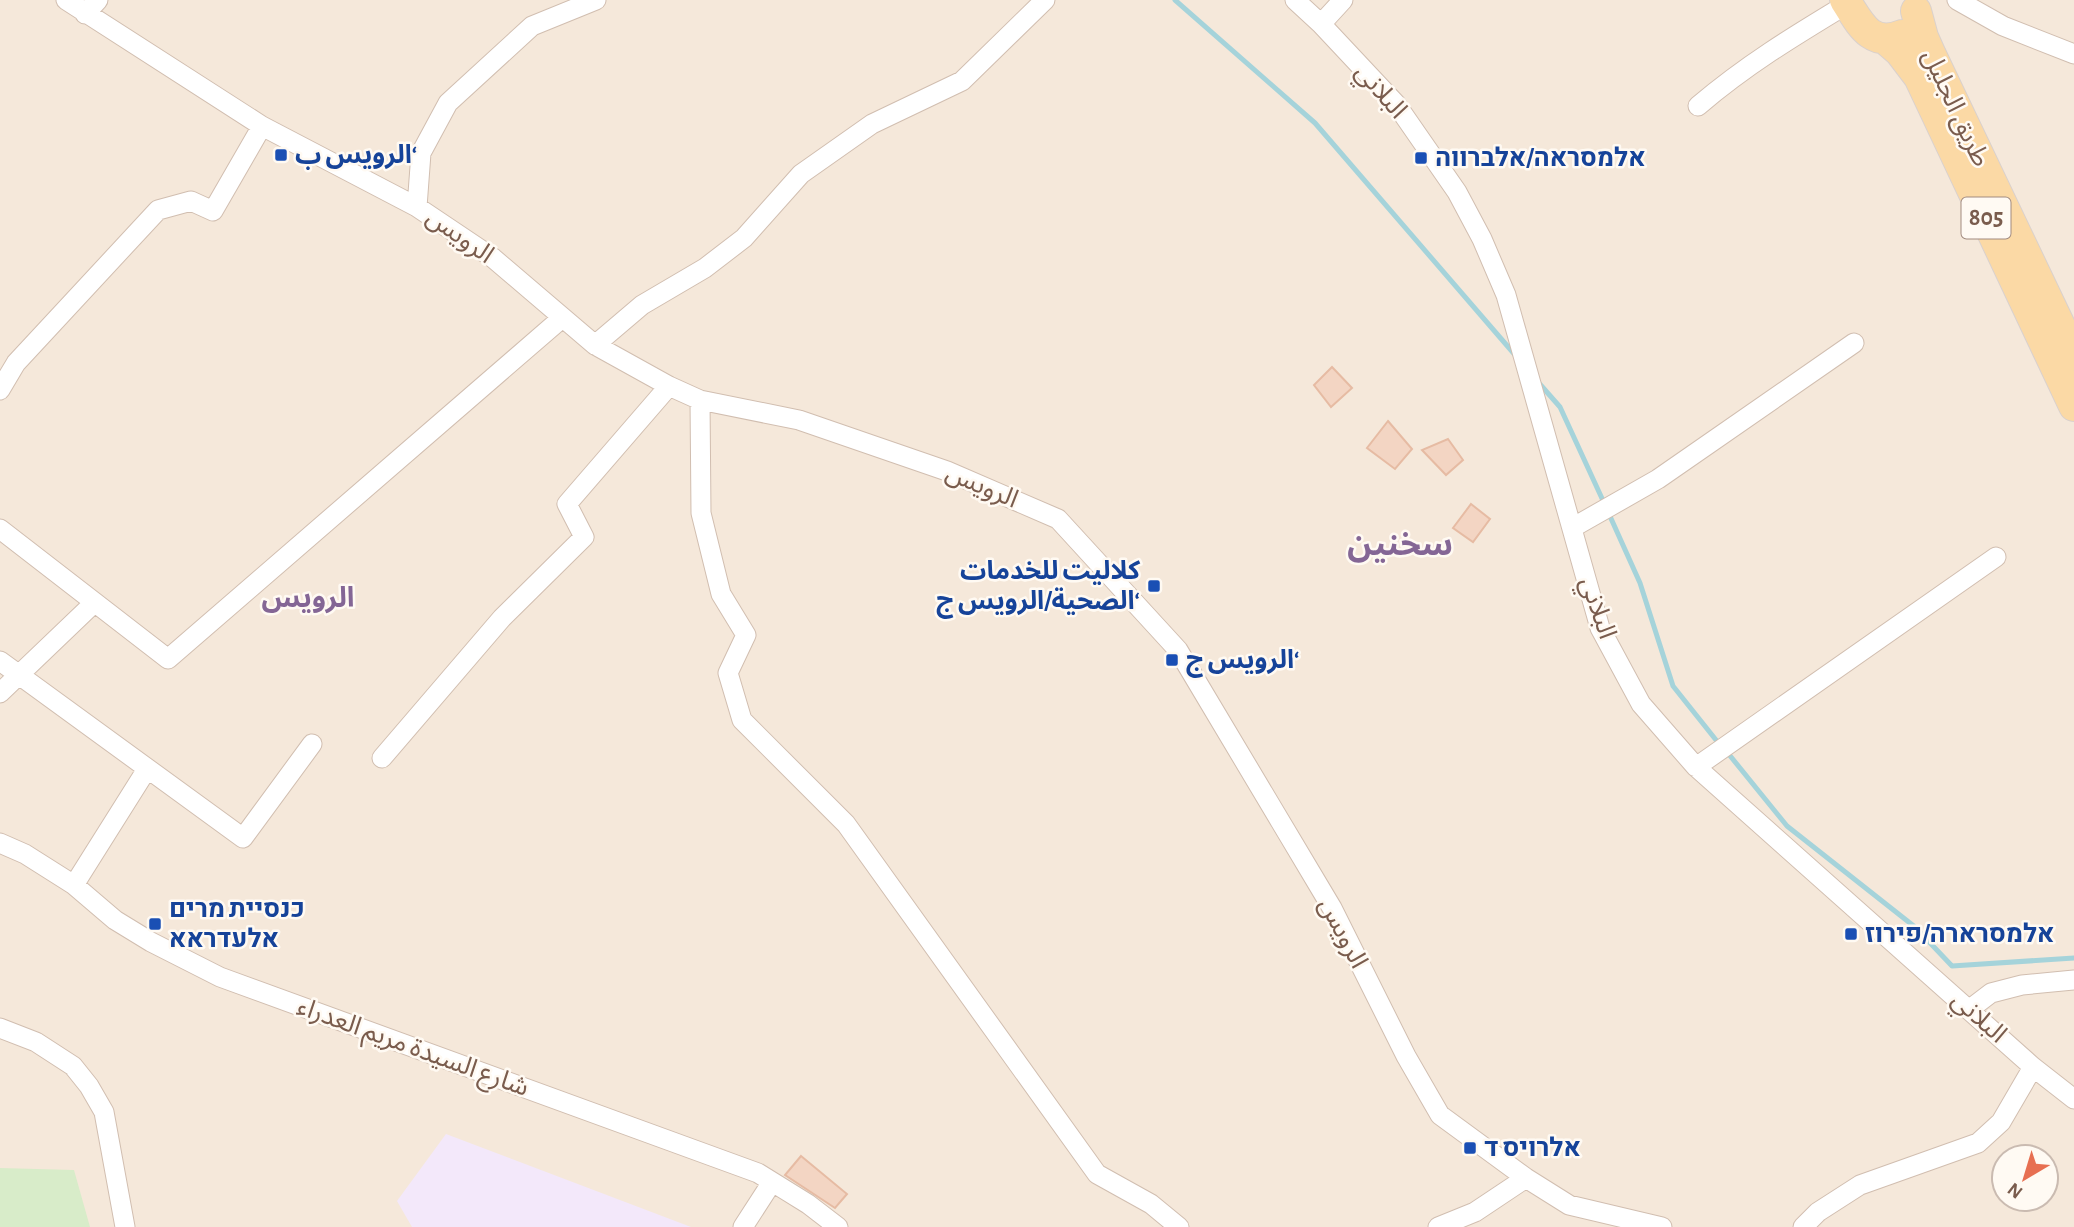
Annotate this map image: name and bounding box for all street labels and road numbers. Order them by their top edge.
street label: طريق الجليل [1916,45,1994,172]
street label: البلاني [1346,58,1412,127]
road number: 805 [1962,198,2010,238]
street label: الرويس [421,204,498,269]
street label: الرويس [942,459,1022,514]
street label: البلاني [1570,574,1621,644]
street label: الرويس [1313,894,1372,973]
street label: البلاني [1943,986,2011,1052]
street label: شارع السيدة مريم العدراء [292,993,532,1107]

